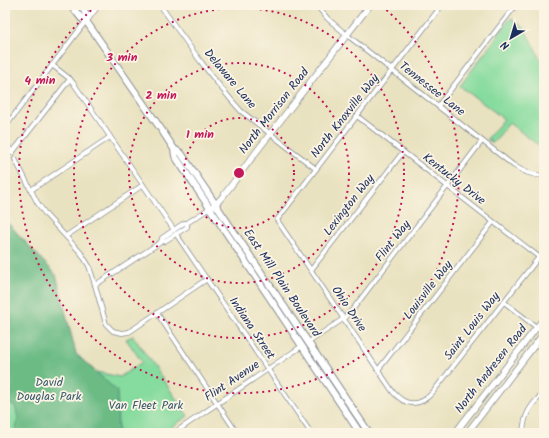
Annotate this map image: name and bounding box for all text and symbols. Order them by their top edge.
north arrow [491,18,531,58]
text: N [497,36,514,54]
street label: Delaware Lane [199,45,261,114]
text: 3 min [106,48,138,67]
street label: Tennessee Lane [395,57,470,121]
street label: North Morrison Road [234,63,314,158]
street label: North Knoxville Way [306,70,384,162]
text: 4 min [25,71,56,90]
text: 2 min [145,86,177,105]
text: 1 min [186,125,214,144]
street label: Kentucky Drive [418,148,490,210]
centre of rings [232,166,246,180]
street label: Lexington Way [319,170,379,240]
street label: Flint Way [371,216,416,266]
street label: East Mill Plain Boulevard [239,225,326,342]
street label: Louisville Way [399,256,457,324]
street label: Ohio Drive [327,282,372,336]
street label: Saint Louis Way [439,288,505,364]
street label: Indiana Street [224,293,280,363]
street label: North Andresen Road [450,320,532,418]
street label: Flint Avenue [200,355,264,407]
park label: David Douglas Park [17,373,82,406]
park label: Van Fleet Park [109,396,184,415]

